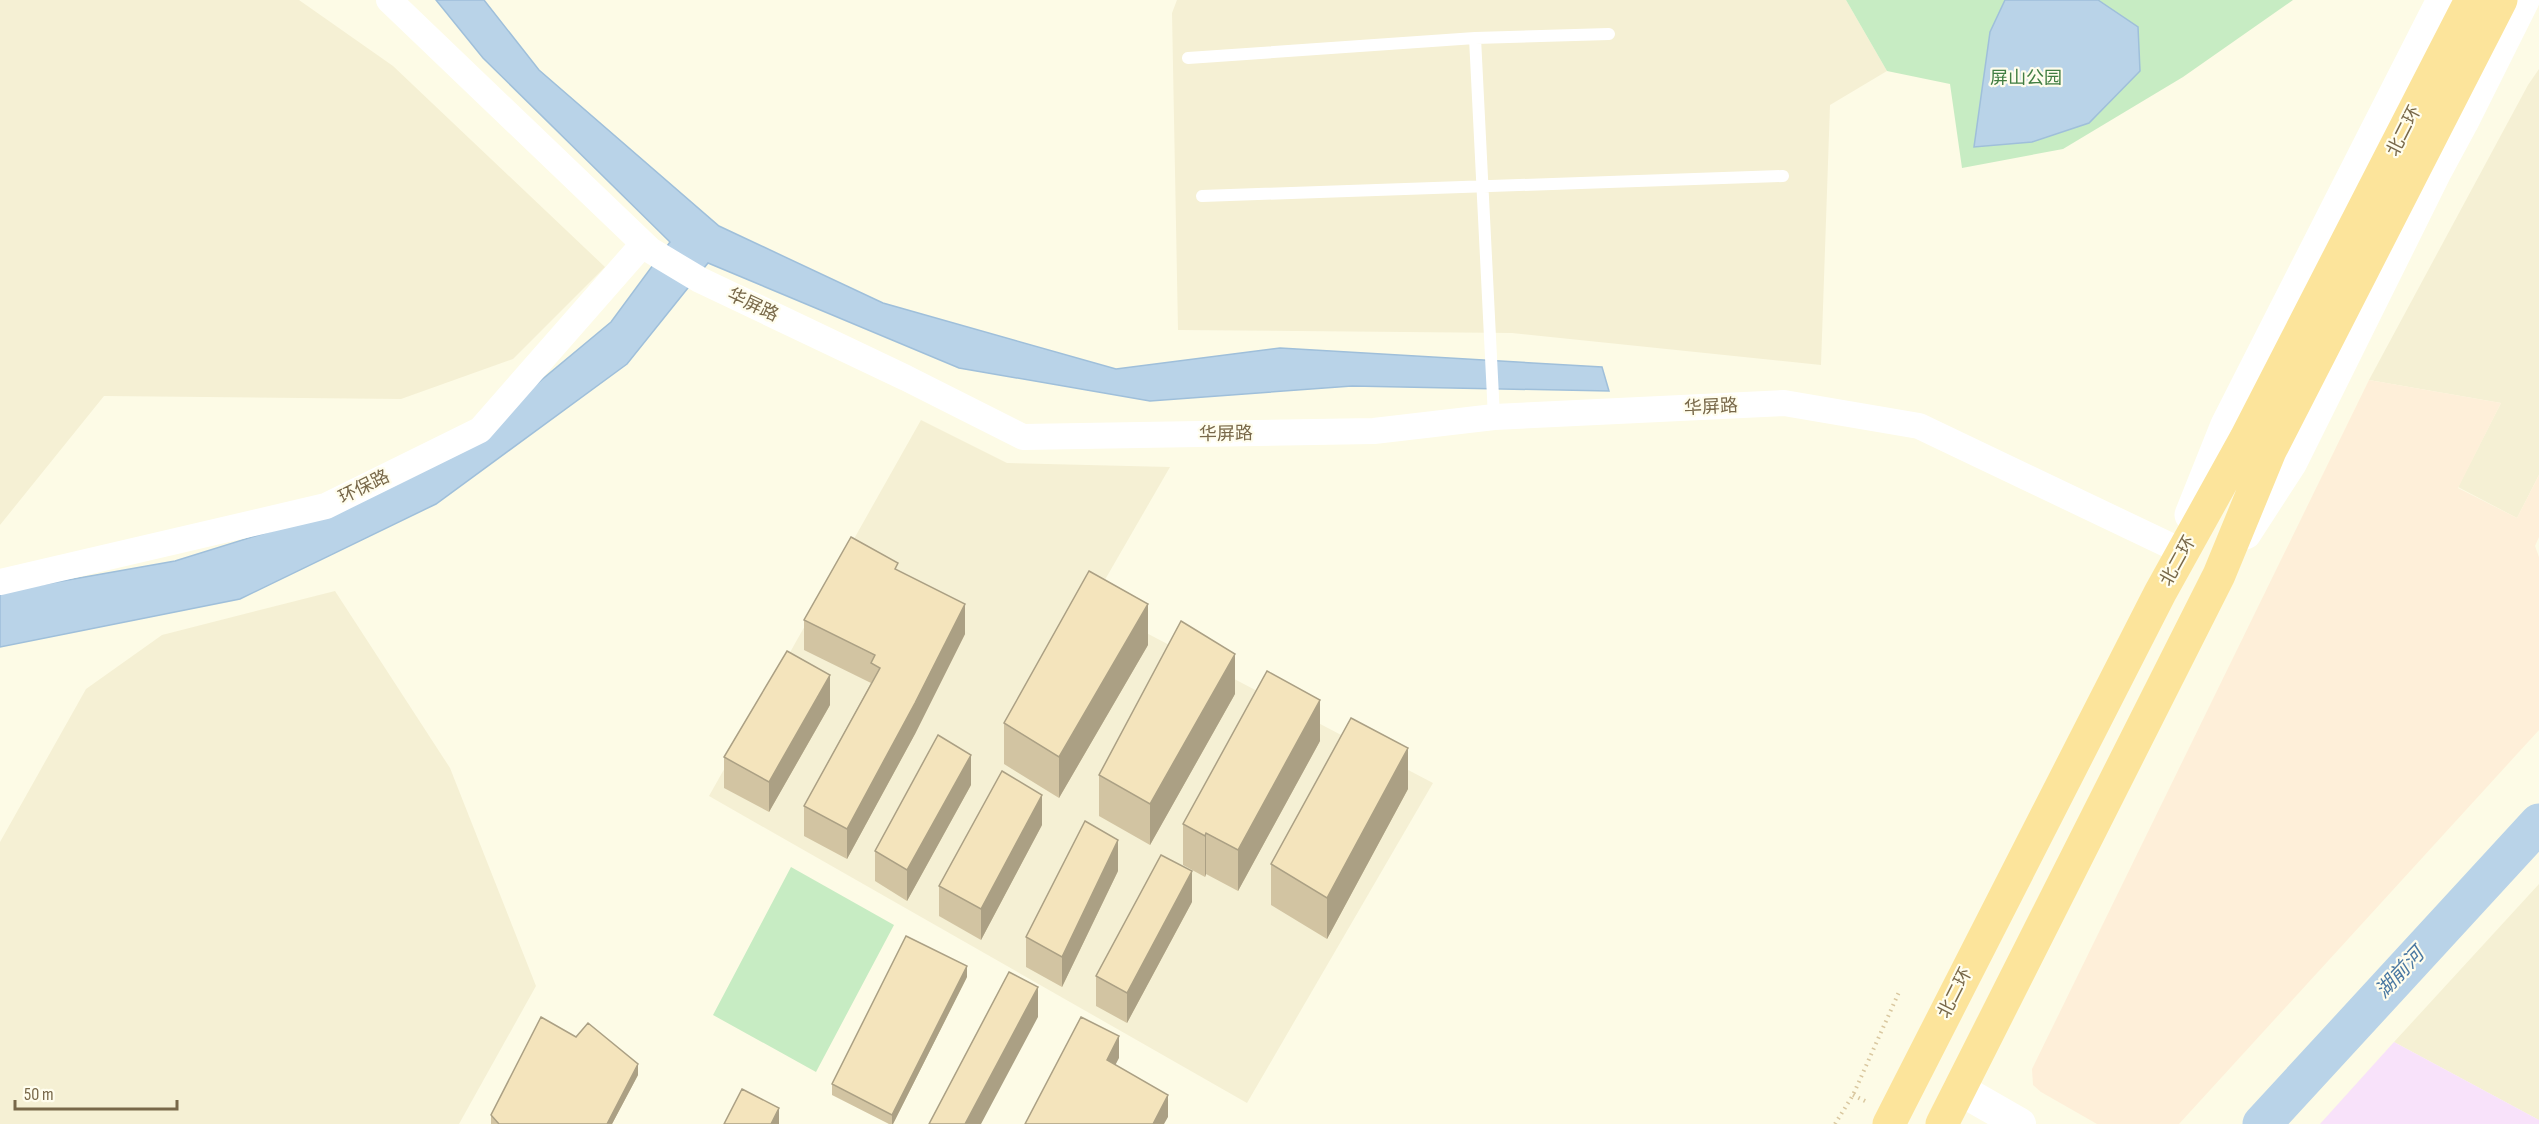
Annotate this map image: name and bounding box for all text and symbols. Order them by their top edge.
park label: 屏山公园 [1990,68,2062,89]
street label: 北二环 [2382,102,2426,160]
street label: 华屏路 [724,284,782,326]
street label: 华屏路 [1683,395,1739,419]
street label: 华屏路 [1199,423,1253,445]
street label: 环保路 [335,466,393,508]
street label: 北二环 [2156,532,2200,590]
water label: 湖前河 [2371,940,2432,1003]
street label: 北二环 [1933,964,1977,1022]
scale bar [15,1073,177,1111]
text: 50 m [24,1084,54,1105]

